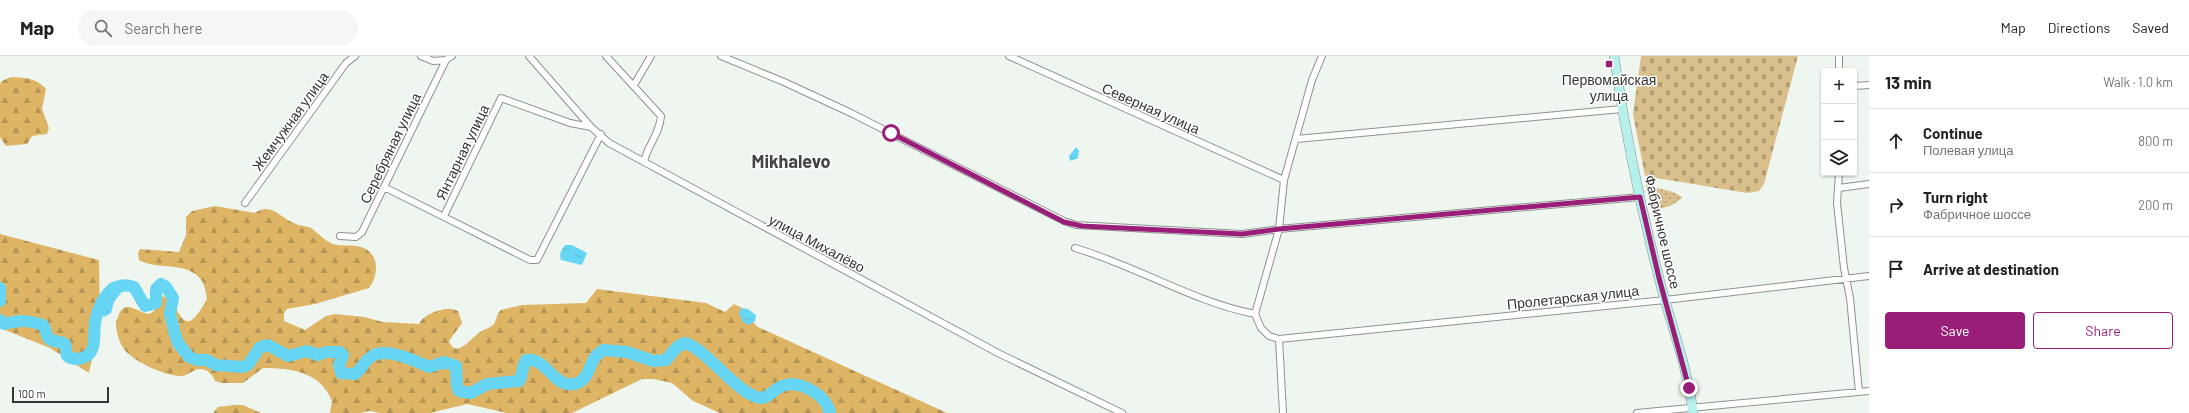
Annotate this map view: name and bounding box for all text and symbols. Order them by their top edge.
search box [78,10,358,46]
text: Map [20,16,54,39]
icon: search [92,17,114,39]
text: Search here [124,19,202,37]
text: Map [2001,19,2026,36]
text: Directions [2048,19,2110,36]
text: Saved [2132,19,2169,36]
marker: Первомайская улица [1604,59,1614,69]
street label: Жемчужная улица [248,68,332,174]
map controls [1821,68,1857,176]
button: + [1821,68,1857,104]
place label: Первомайская улица [1562,71,1656,104]
text: 13 min [1885,72,1931,92]
text: Walk · 1.0 km [2103,74,2173,90]
street label: Северная улица [1100,79,1203,137]
street label: Серебряная улица [356,90,424,206]
street label: Янтарная улица [432,101,493,202]
button: − [1821,104,1857,140]
route start [882,124,900,142]
text: Continue [1923,124,1983,142]
icon: ahead [1885,130,1907,152]
text: 800 m [2138,133,2173,149]
button: layers [1821,140,1857,176]
text: Полевая улица [1923,142,2013,158]
district label: Mikhalevo [752,150,830,172]
street label: Фабричное шоссе [1642,173,1684,291]
text: Turn right [1923,188,1988,206]
icon: right [1885,194,1907,216]
text: 200 m [2138,197,2173,213]
text: Фабричное шоссе [1923,206,2031,222]
street label: улица Михалёво [766,211,868,276]
icon: arrive [1885,258,1907,280]
text: Arrive at destination [1923,260,2059,278]
street label: Пролетарская улица [1506,282,1640,312]
button: Save [1885,312,2025,349]
button: Share [2033,312,2173,349]
route end [1680,379,1698,397]
scale bar [12,385,109,404]
text: 100 m [18,387,46,400]

